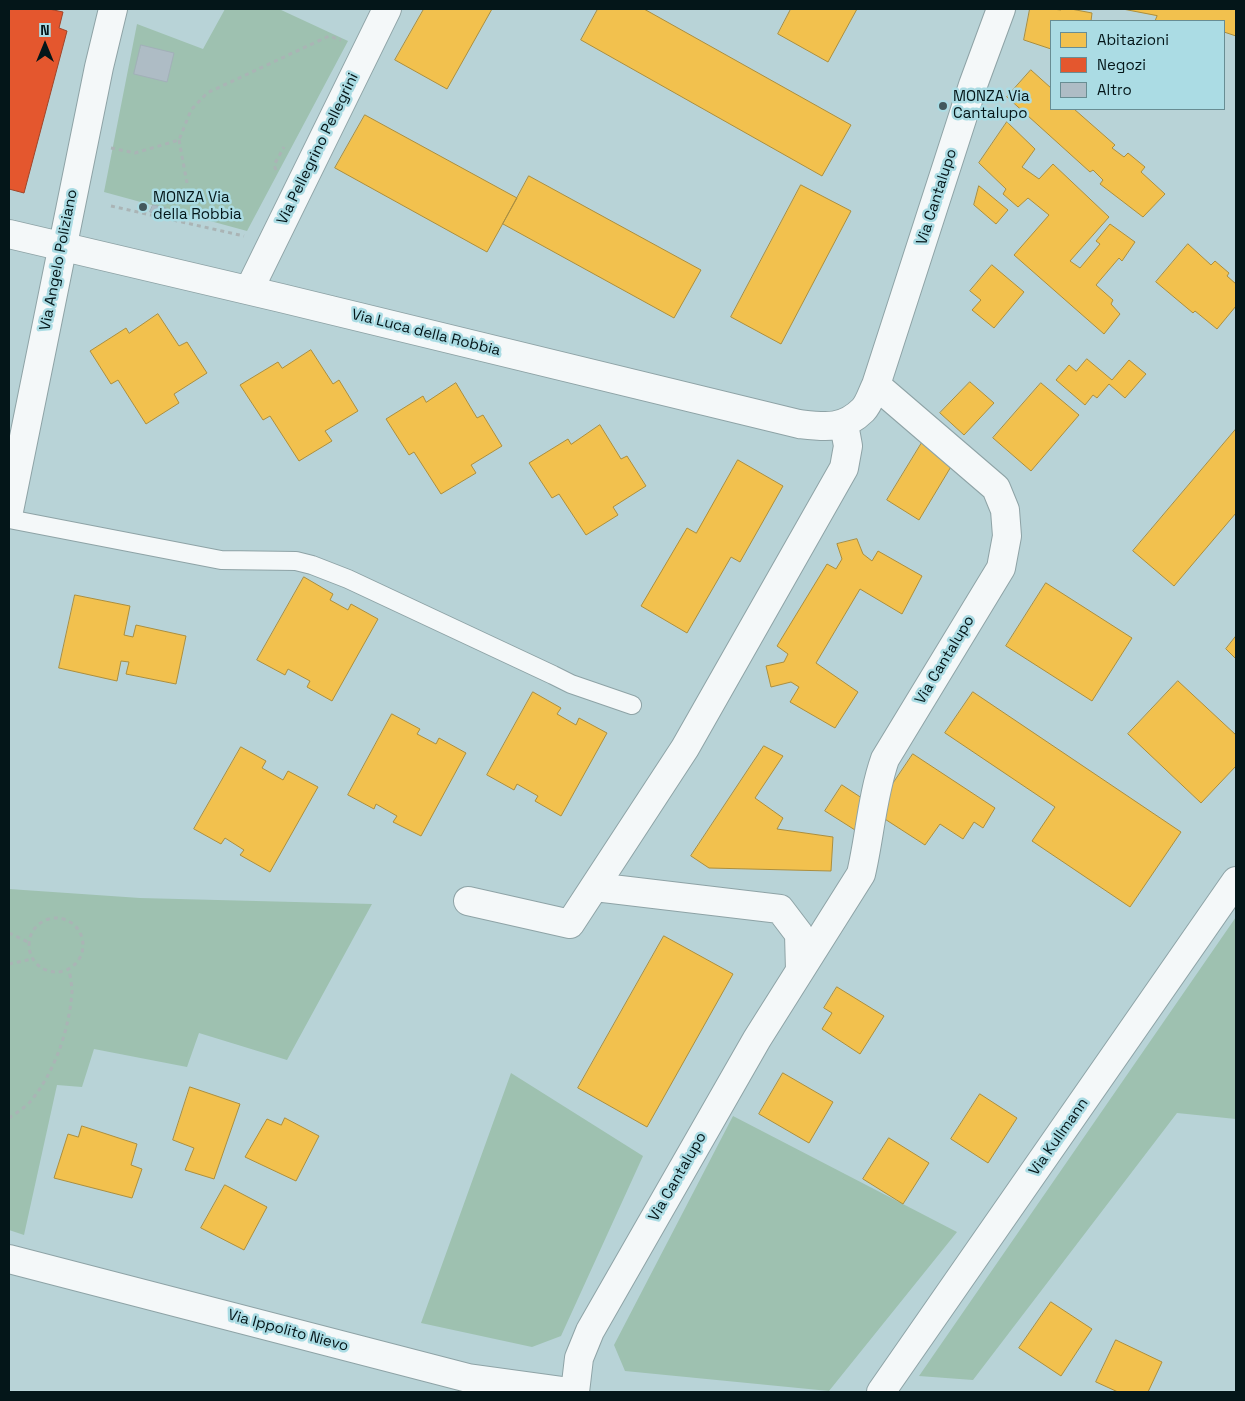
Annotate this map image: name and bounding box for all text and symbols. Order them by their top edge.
north arrow [20,20,70,70]
legend [1050,20,1225,110]
text: N [40,21,50,39]
text: Abitazioni [1097,30,1169,49]
text: Negozi [1097,55,1146,74]
street label: Via Pellegrino Pellegrini [273,70,363,228]
text: Altro [1097,80,1132,99]
place label: MONZA Via Cantalupo [953,88,1030,123]
marker: MONZA Via Cantalupo [937,100,949,112]
street label: Via Cantalupo [913,147,961,247]
street label: Via Angelo Poliziano [36,188,82,332]
place label: MONZA Via della Robbia [153,189,242,224]
marker: MONZA Via della Robbia [137,201,149,213]
street label: Via Luca della Robbia [350,306,502,360]
street label: Via Cantalupo [912,613,978,707]
street label: Via Kullmann [1026,1095,1092,1179]
street label: Via Cantalupo [645,1129,711,1225]
street label: Via Ippolito Nievo [226,1306,350,1356]

